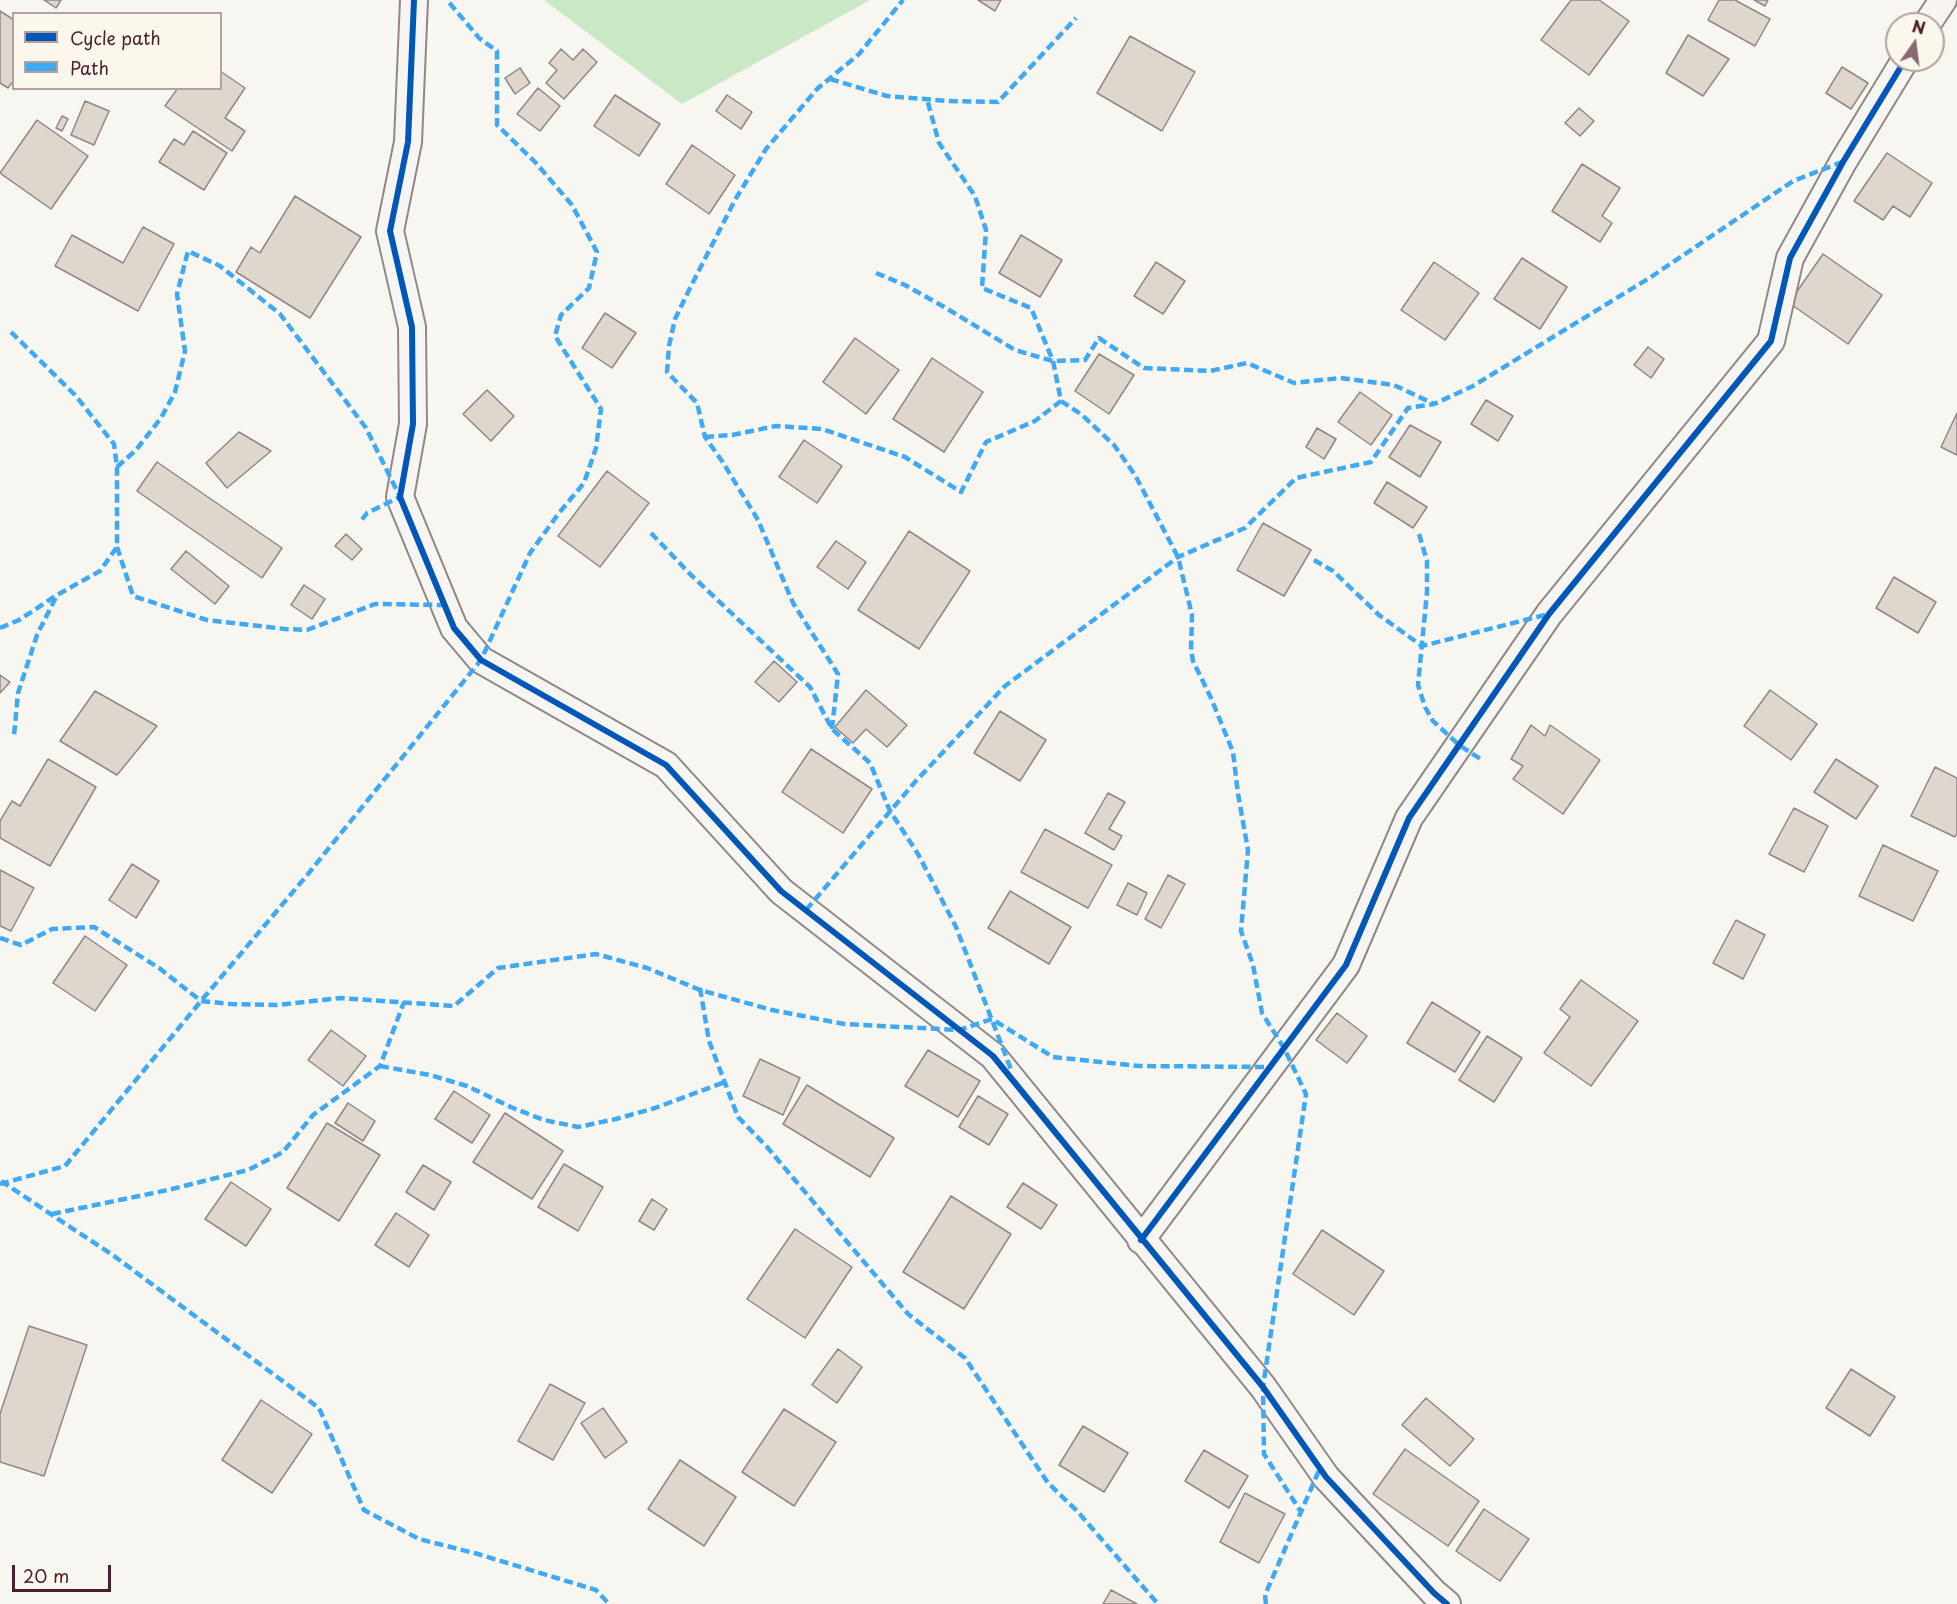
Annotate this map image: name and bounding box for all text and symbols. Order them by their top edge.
legend [12,12,222,90]
north arrow [1885,12,1945,72]
text: N [1910,13,1928,40]
text: Cycle path [70,24,161,51]
text: Path [70,54,109,81]
scale bar [15,1553,114,1591]
text: 20 m [23,1562,69,1589]

